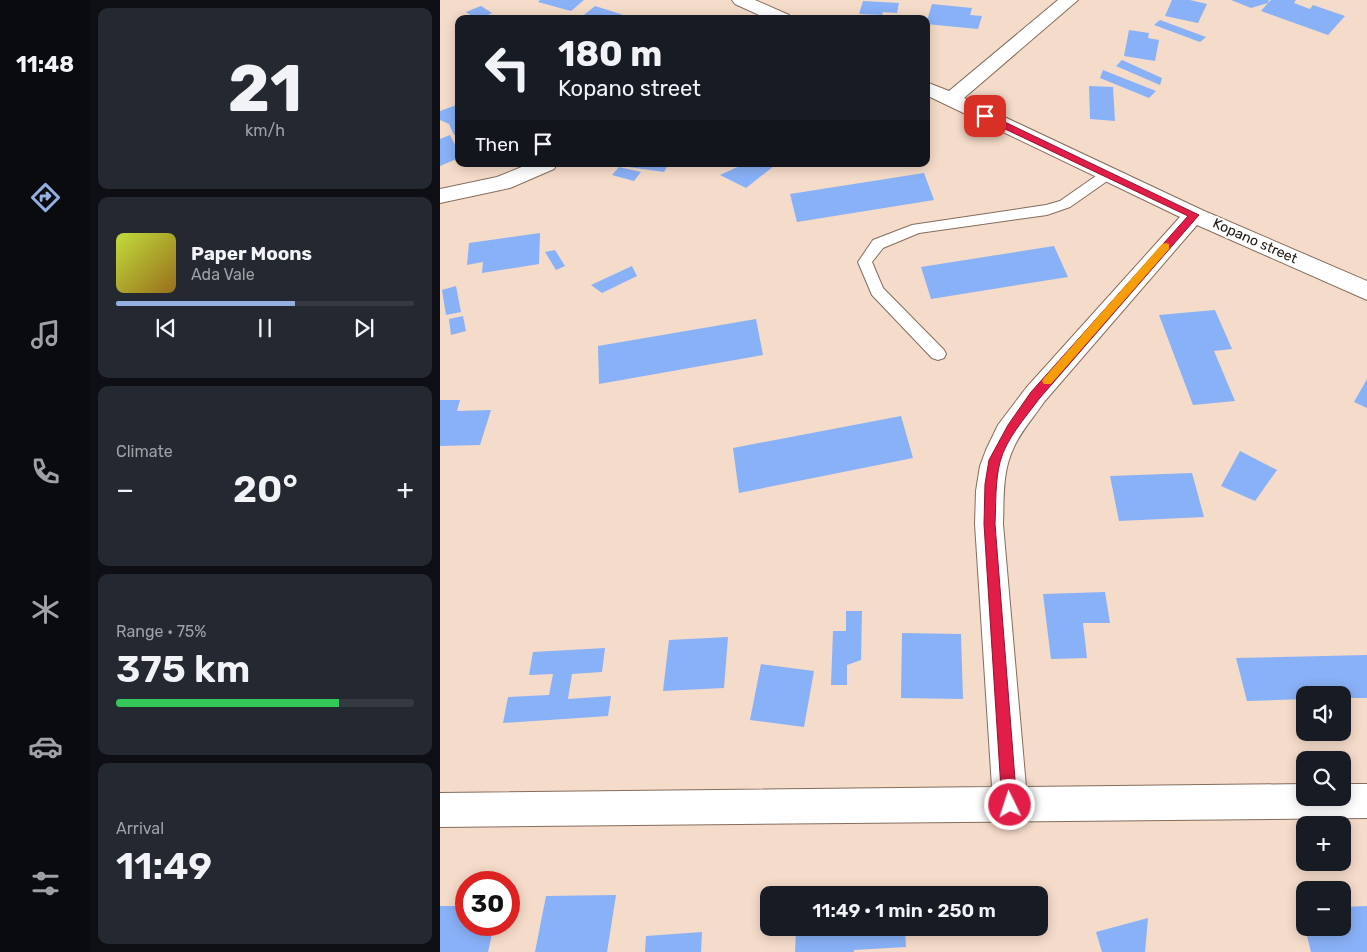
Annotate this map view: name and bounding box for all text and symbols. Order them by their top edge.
text: 180 m [558,33,662,75]
icon: left [475,35,540,100]
text: 21 [228,50,302,127]
text: 11:48 [16,51,74,78]
text: Kopano street [558,75,701,102]
pin [964,95,1006,137]
icon: arrive [971,102,999,130]
text: km/h [245,121,285,140]
icon: arrive [529,130,557,158]
text: Then [475,133,519,156]
icon: directions [28,180,63,215]
street label: Kopano street [1210,215,1300,267]
text: Paper Moons [191,242,312,265]
text: Ada Vale [191,265,255,284]
icon: previous [152,314,180,342]
icon: pause [251,314,279,342]
icon: next [350,314,378,342]
icon: music [28,317,63,352]
text: Climate [116,442,173,461]
icon: phone [28,454,63,489]
text: 20° [233,466,298,512]
text: − [116,473,134,506]
text: + [397,473,414,506]
icon: climate [28,592,63,627]
text: Range · 75% [116,622,207,641]
text: 375 km [116,646,250,692]
map controls [1296,686,1351,936]
button: sound [1296,686,1351,741]
icon: car [28,729,63,764]
button: search [1296,751,1351,806]
position arrow [983,778,1035,830]
button: + [1296,816,1351,871]
text: Arrival [116,819,164,838]
text: 11:49 [116,843,212,889]
icon: filters [28,866,63,901]
speed limit sign: 30 [455,871,520,936]
button: − [1296,881,1351,936]
text: 11:49 · 1 min · 250 m [812,899,996,922]

